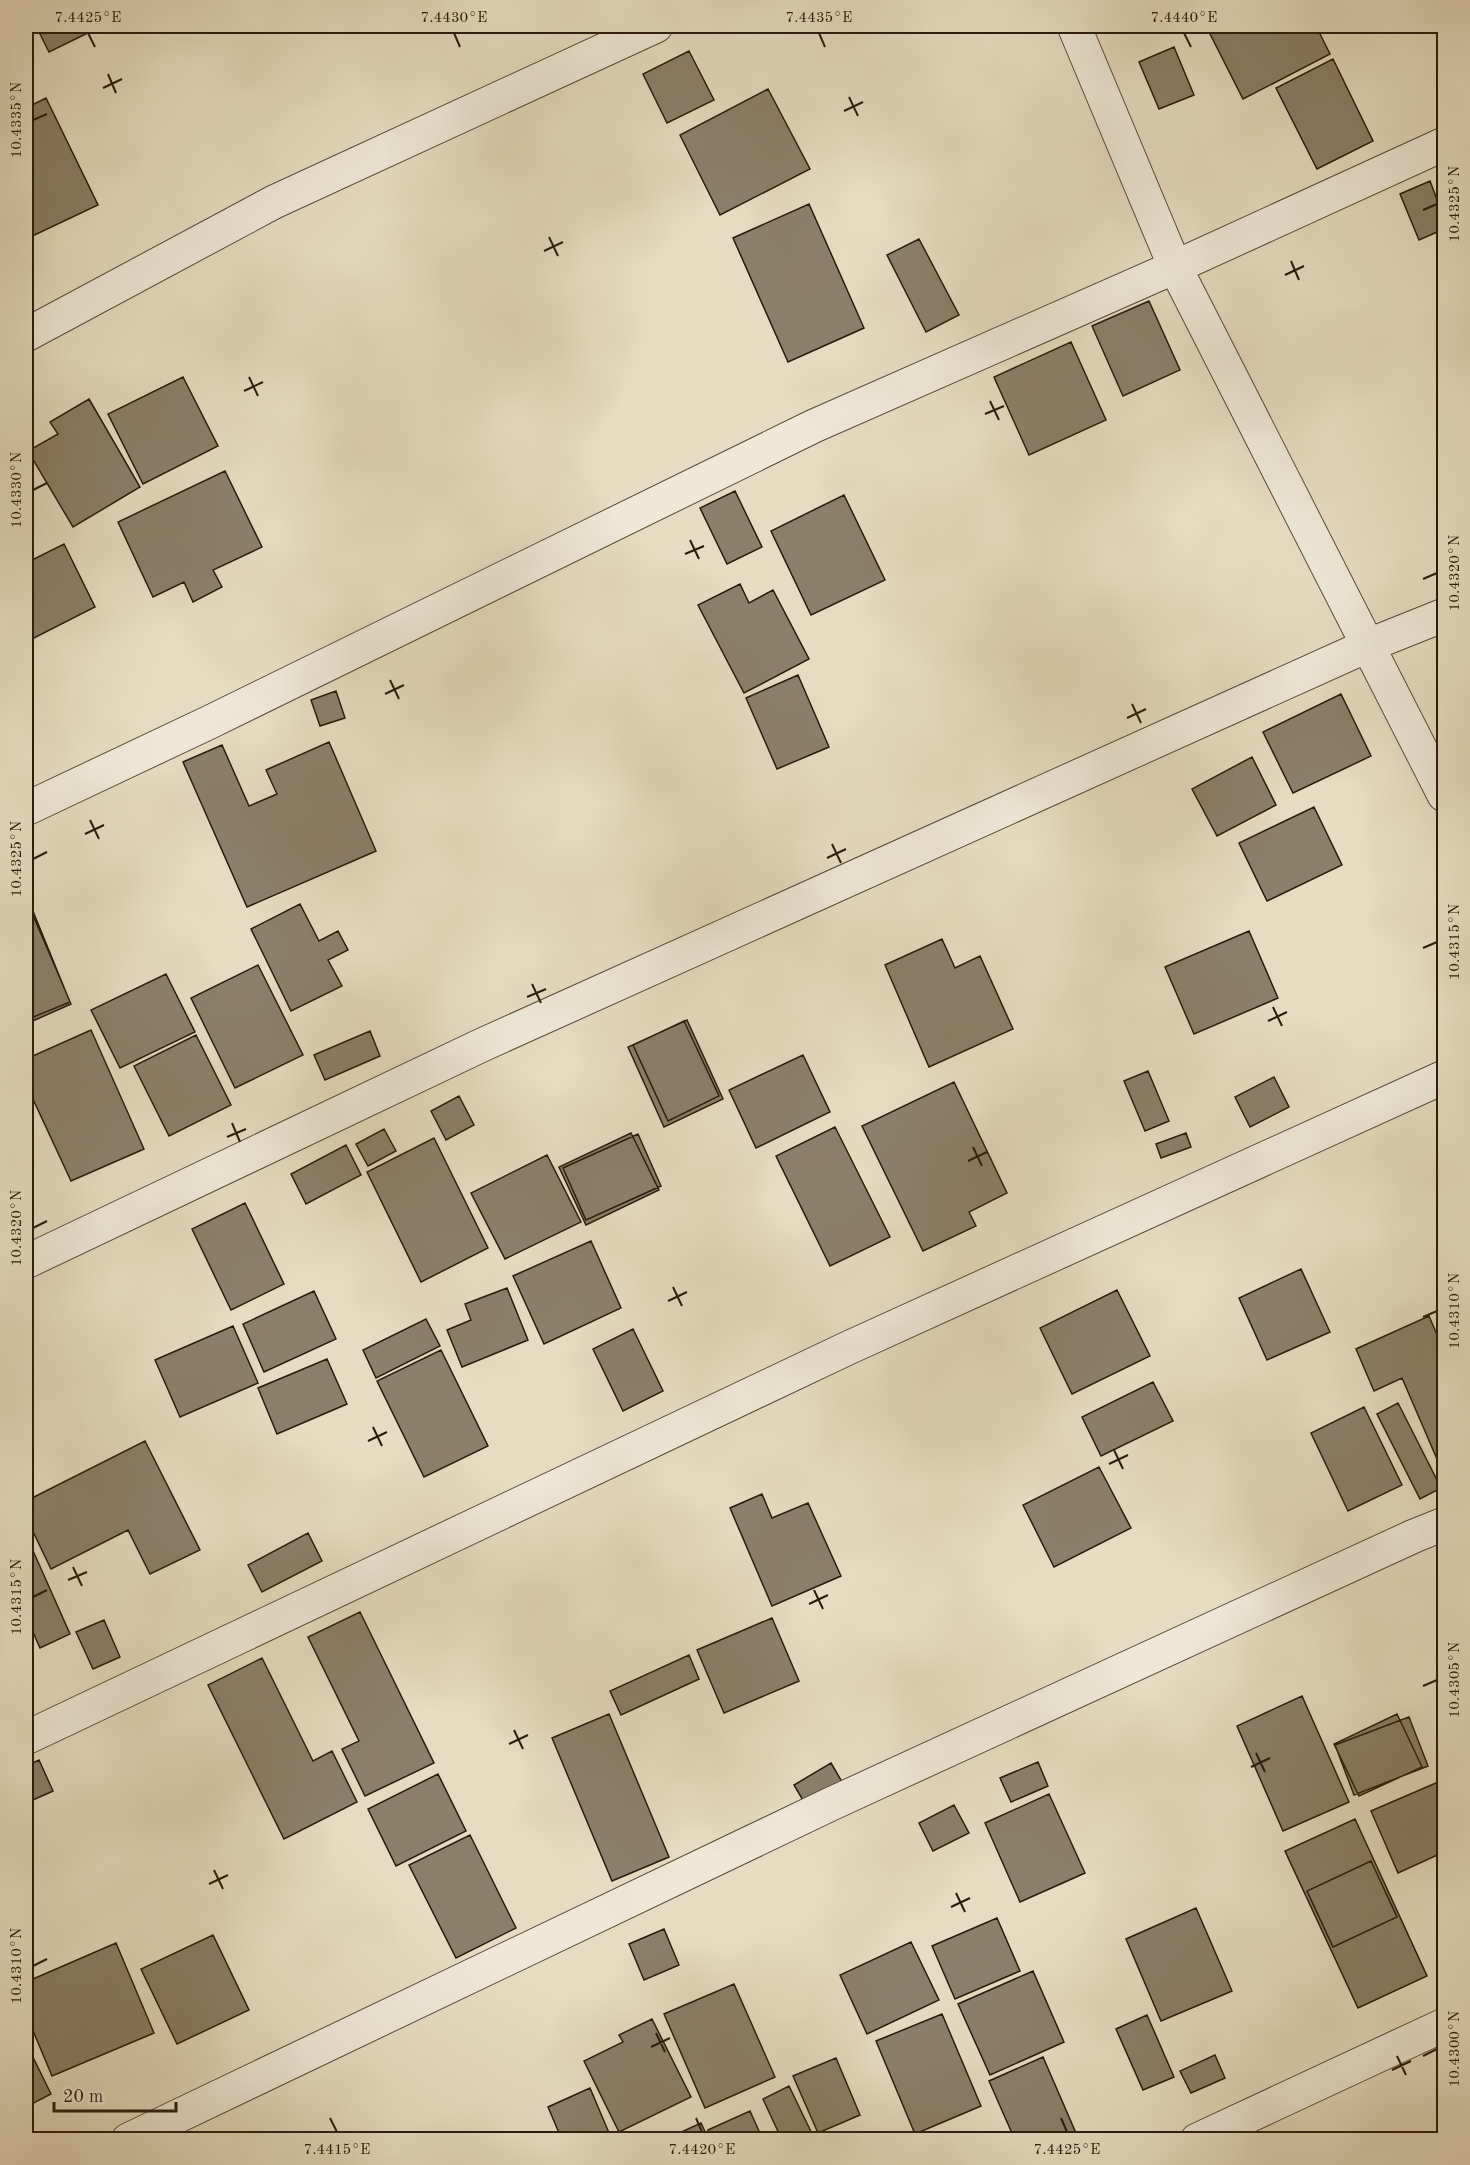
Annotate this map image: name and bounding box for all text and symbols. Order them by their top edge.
text: 7.4425°E [55,11,121,26]
text: 7.4430°E [421,11,487,26]
text: 7.4435°E [786,11,852,26]
text: 7.4440°E [1151,11,1217,26]
text: 10.4335°N [10,81,25,158]
text: 10.4325°N [1448,165,1463,242]
text: 10.4330°N [10,451,25,528]
text: 10.4320°N [1448,534,1463,611]
text: 10.4325°N [10,820,25,897]
text: 10.4315°N [1448,903,1463,980]
text: 10.4320°N [10,1189,25,1266]
text: 10.4310°N [1448,1272,1463,1349]
text: 10.4315°N [10,1558,25,1635]
text: 10.4305°N [1448,1641,1463,1718]
text: 10.4310°N [10,1927,25,2004]
text: 10.4300°N [1448,2010,1463,2087]
scale bar [54,2075,176,2113]
text: 20 m [63,2088,103,2106]
text: 7.4415°E [304,2143,370,2158]
text: 7.4420°E [669,2143,735,2158]
text: 7.4425°E [1034,2143,1100,2158]

